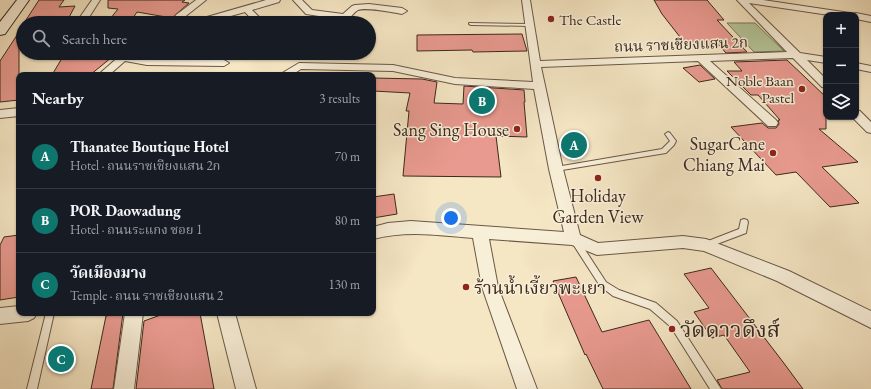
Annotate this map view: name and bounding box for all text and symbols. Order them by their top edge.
place label: The Castle [559,10,621,29]
map controls [823,12,859,120]
button: + [823,12,859,48]
marker: The Castle [546,14,556,24]
search box [16,16,376,60]
icon: search [30,27,52,49]
text: Search here [62,29,127,48]
street label: ถนน ราชเชียงแสน 2ก [614,32,748,56]
button: − [823,48,859,84]
place label: Noble Baan Pastel [726,71,794,107]
marker: Noble Baan Pastel [797,84,807,94]
button: layers [823,84,859,120]
pin: B [469,86,495,116]
text: Nearby [32,87,84,109]
text: 3 results [319,90,360,107]
place label: Sang Sing House [393,118,509,141]
marker: Sang Sing House [512,124,522,134]
pin: A [561,130,587,160]
place label: SugarCane Chiang Mai [683,132,766,176]
text: Thanatee Boutique Hotel [70,137,229,156]
text: A [40,148,50,165]
text: 70 m [335,148,360,165]
marker: SugarCane Chiang Mai [768,148,778,158]
text: Hotel · ถนนราชเชียงแสน 2ก [70,157,221,174]
marker: Holiday Garden View [593,173,603,183]
place label: Holiday Garden View [552,184,644,228]
text: POR Daowadung [70,201,181,220]
your location [441,208,461,228]
text: B [41,212,49,229]
text: 80 m [335,212,360,229]
text: Hotel · ถนนระแกง ซอย 1 [70,221,202,238]
text: วัดเมืองมาง [70,263,146,282]
place label: ร้านน้ำเงี้ยวพะเยา [474,274,606,299]
text: C [40,276,50,293]
text: 130 m [329,276,360,293]
marker: ร้านน้ำเงี้ยวพะเยา [461,282,471,292]
text: Temple · ถนน ราชเชียงแสน 2 [70,287,223,304]
place label: วัดดาวดึงส์ [680,315,780,344]
marker: วัดดาวดึงส์ [667,324,677,334]
pin: C [48,344,74,374]

